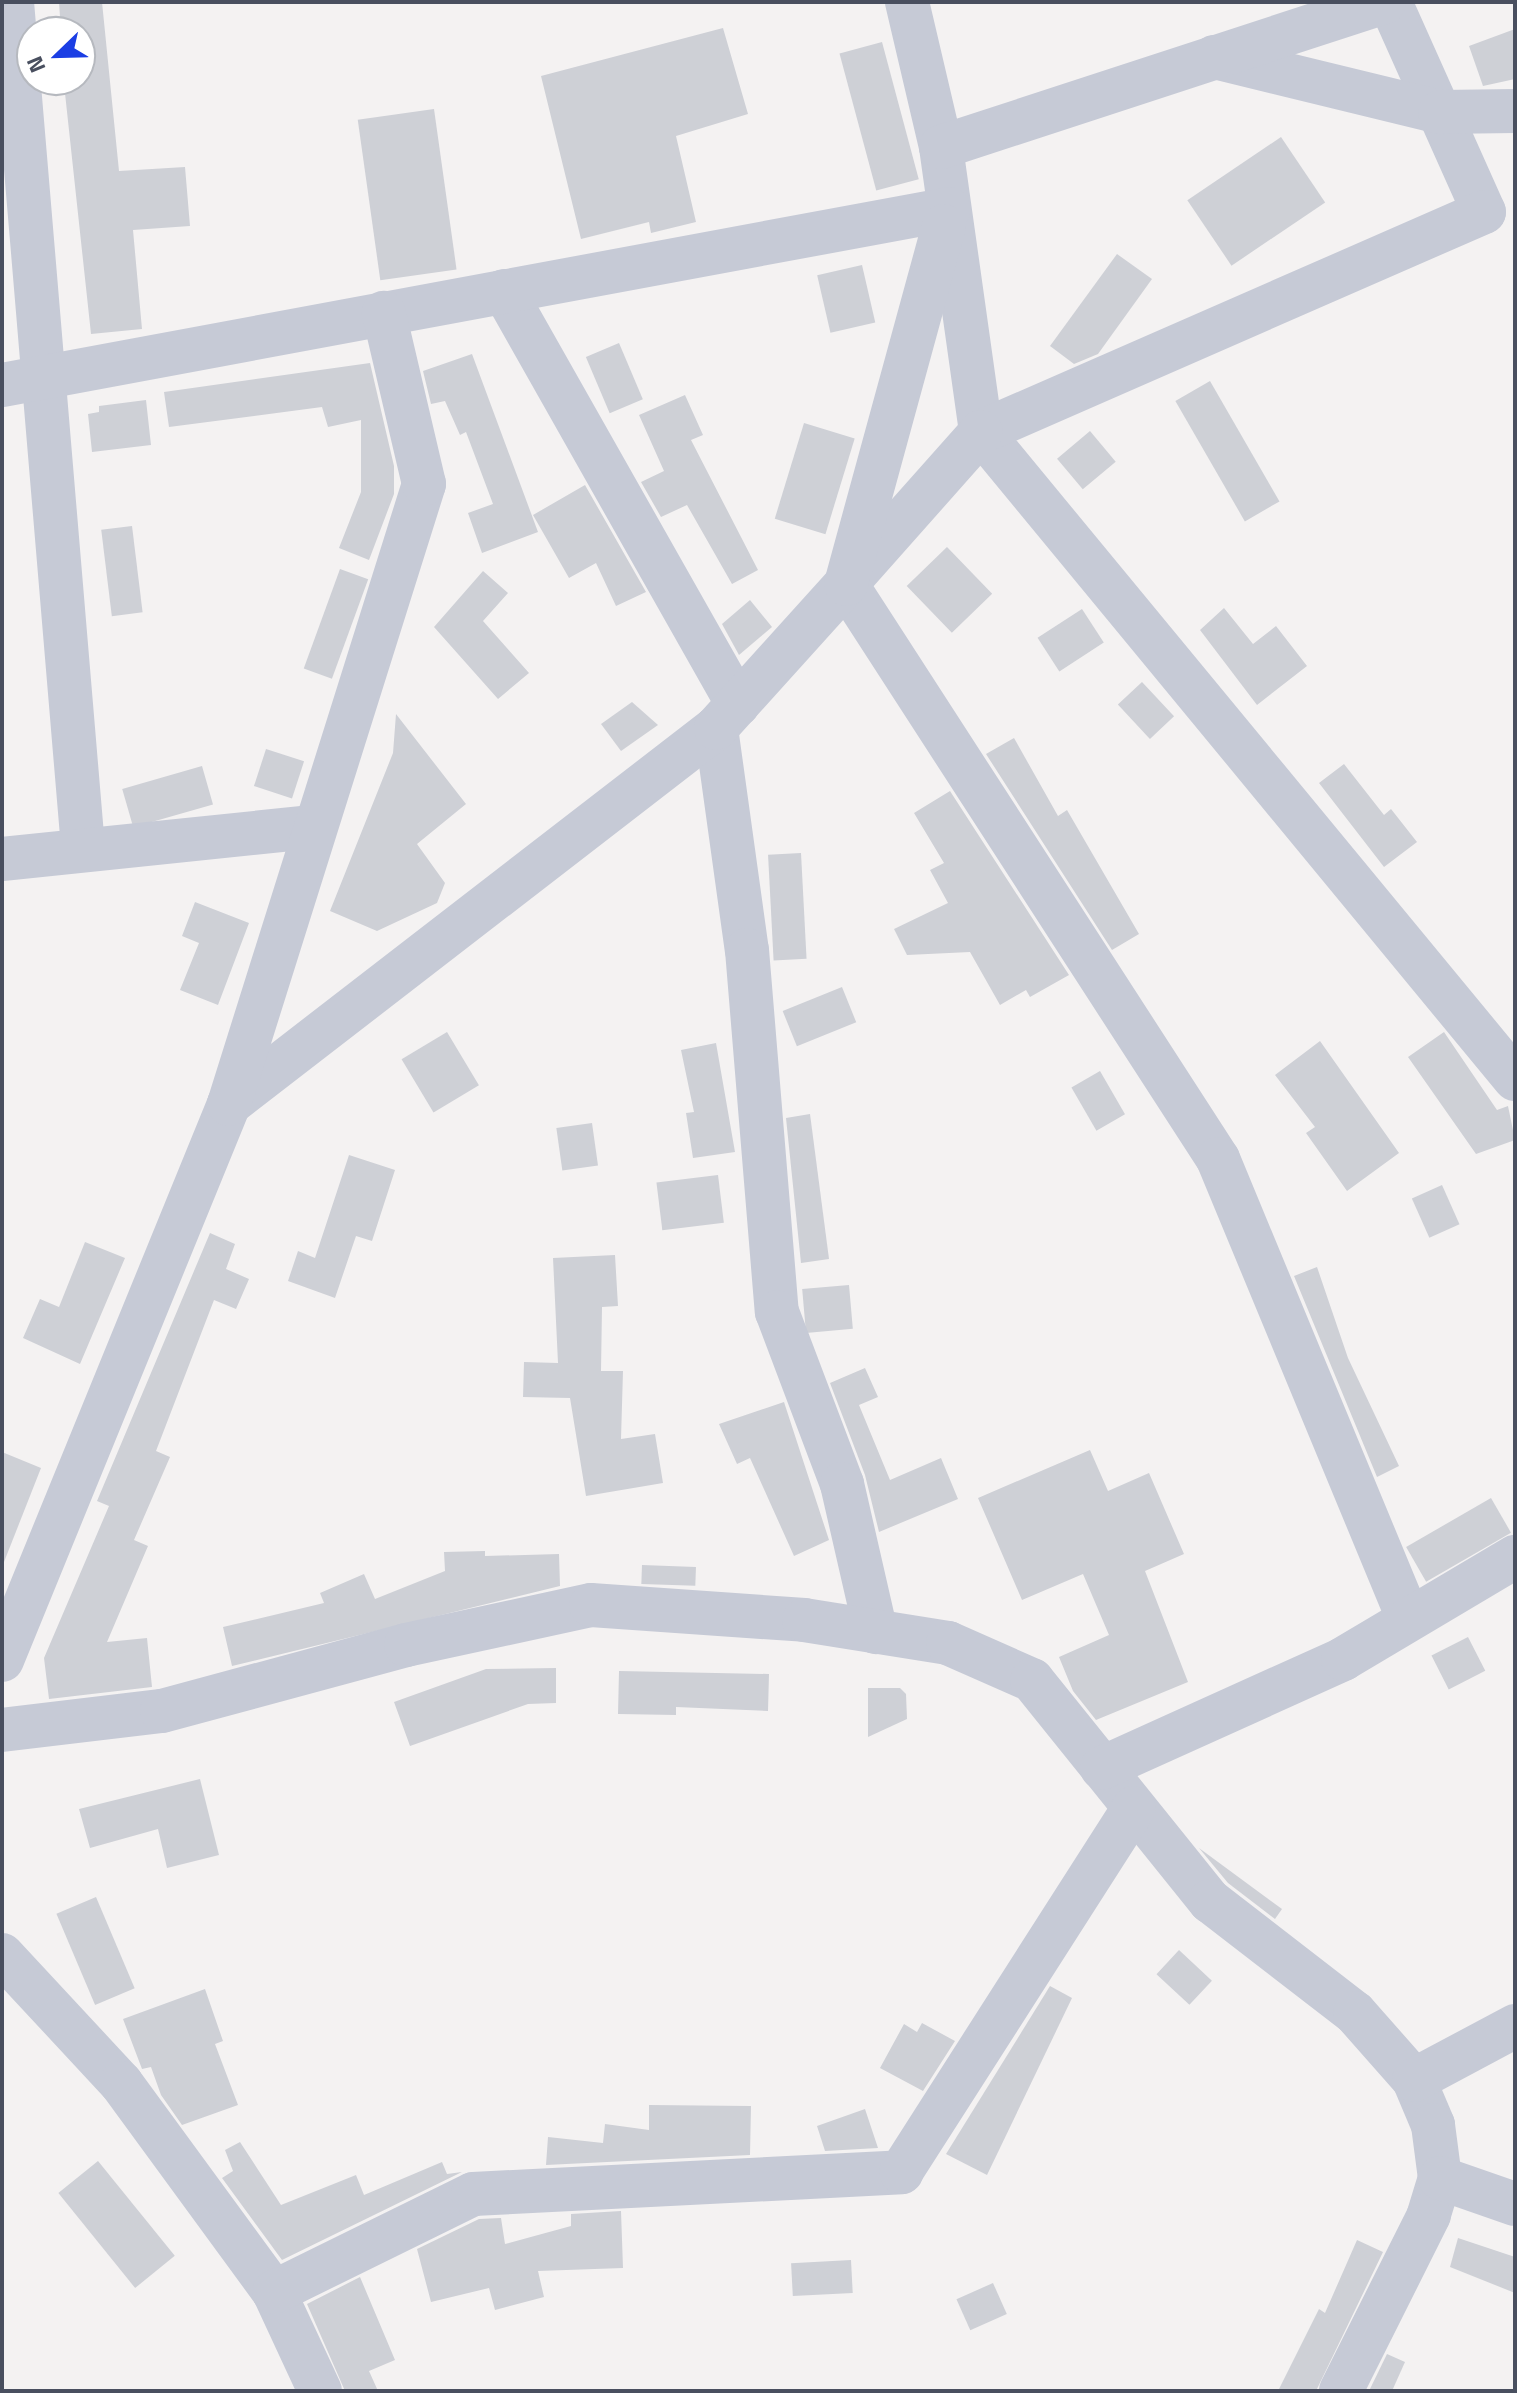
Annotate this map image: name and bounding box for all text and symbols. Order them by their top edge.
north arrow [16,16,96,96]
text: N [17,51,54,78]

